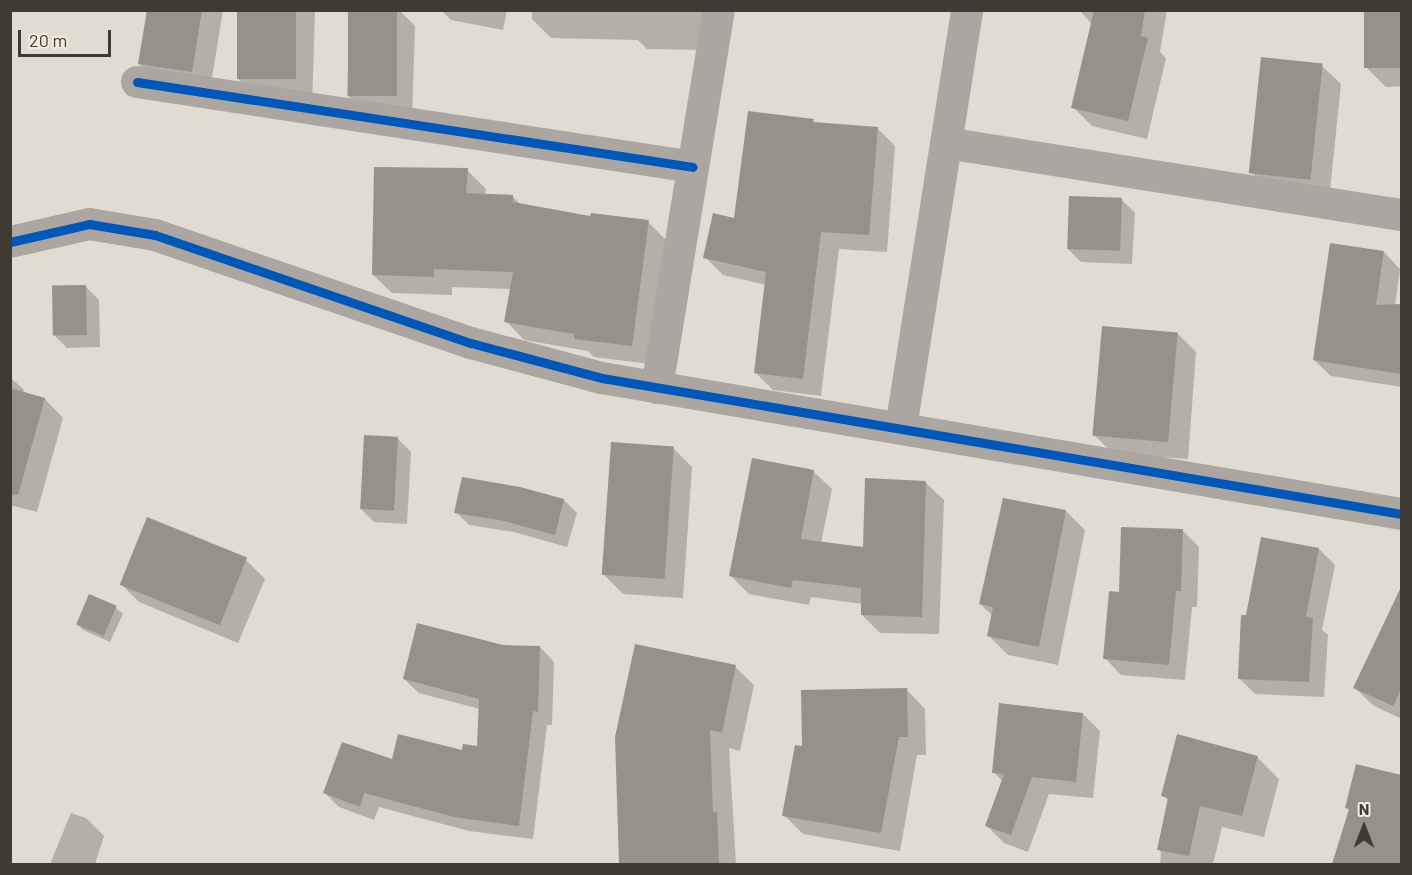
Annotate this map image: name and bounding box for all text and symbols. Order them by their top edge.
scale bar [21,18,114,56]
text: 20 m [29,29,67,51]
north arrow [1334,797,1394,857]
text: N [1359,799,1369,818]

